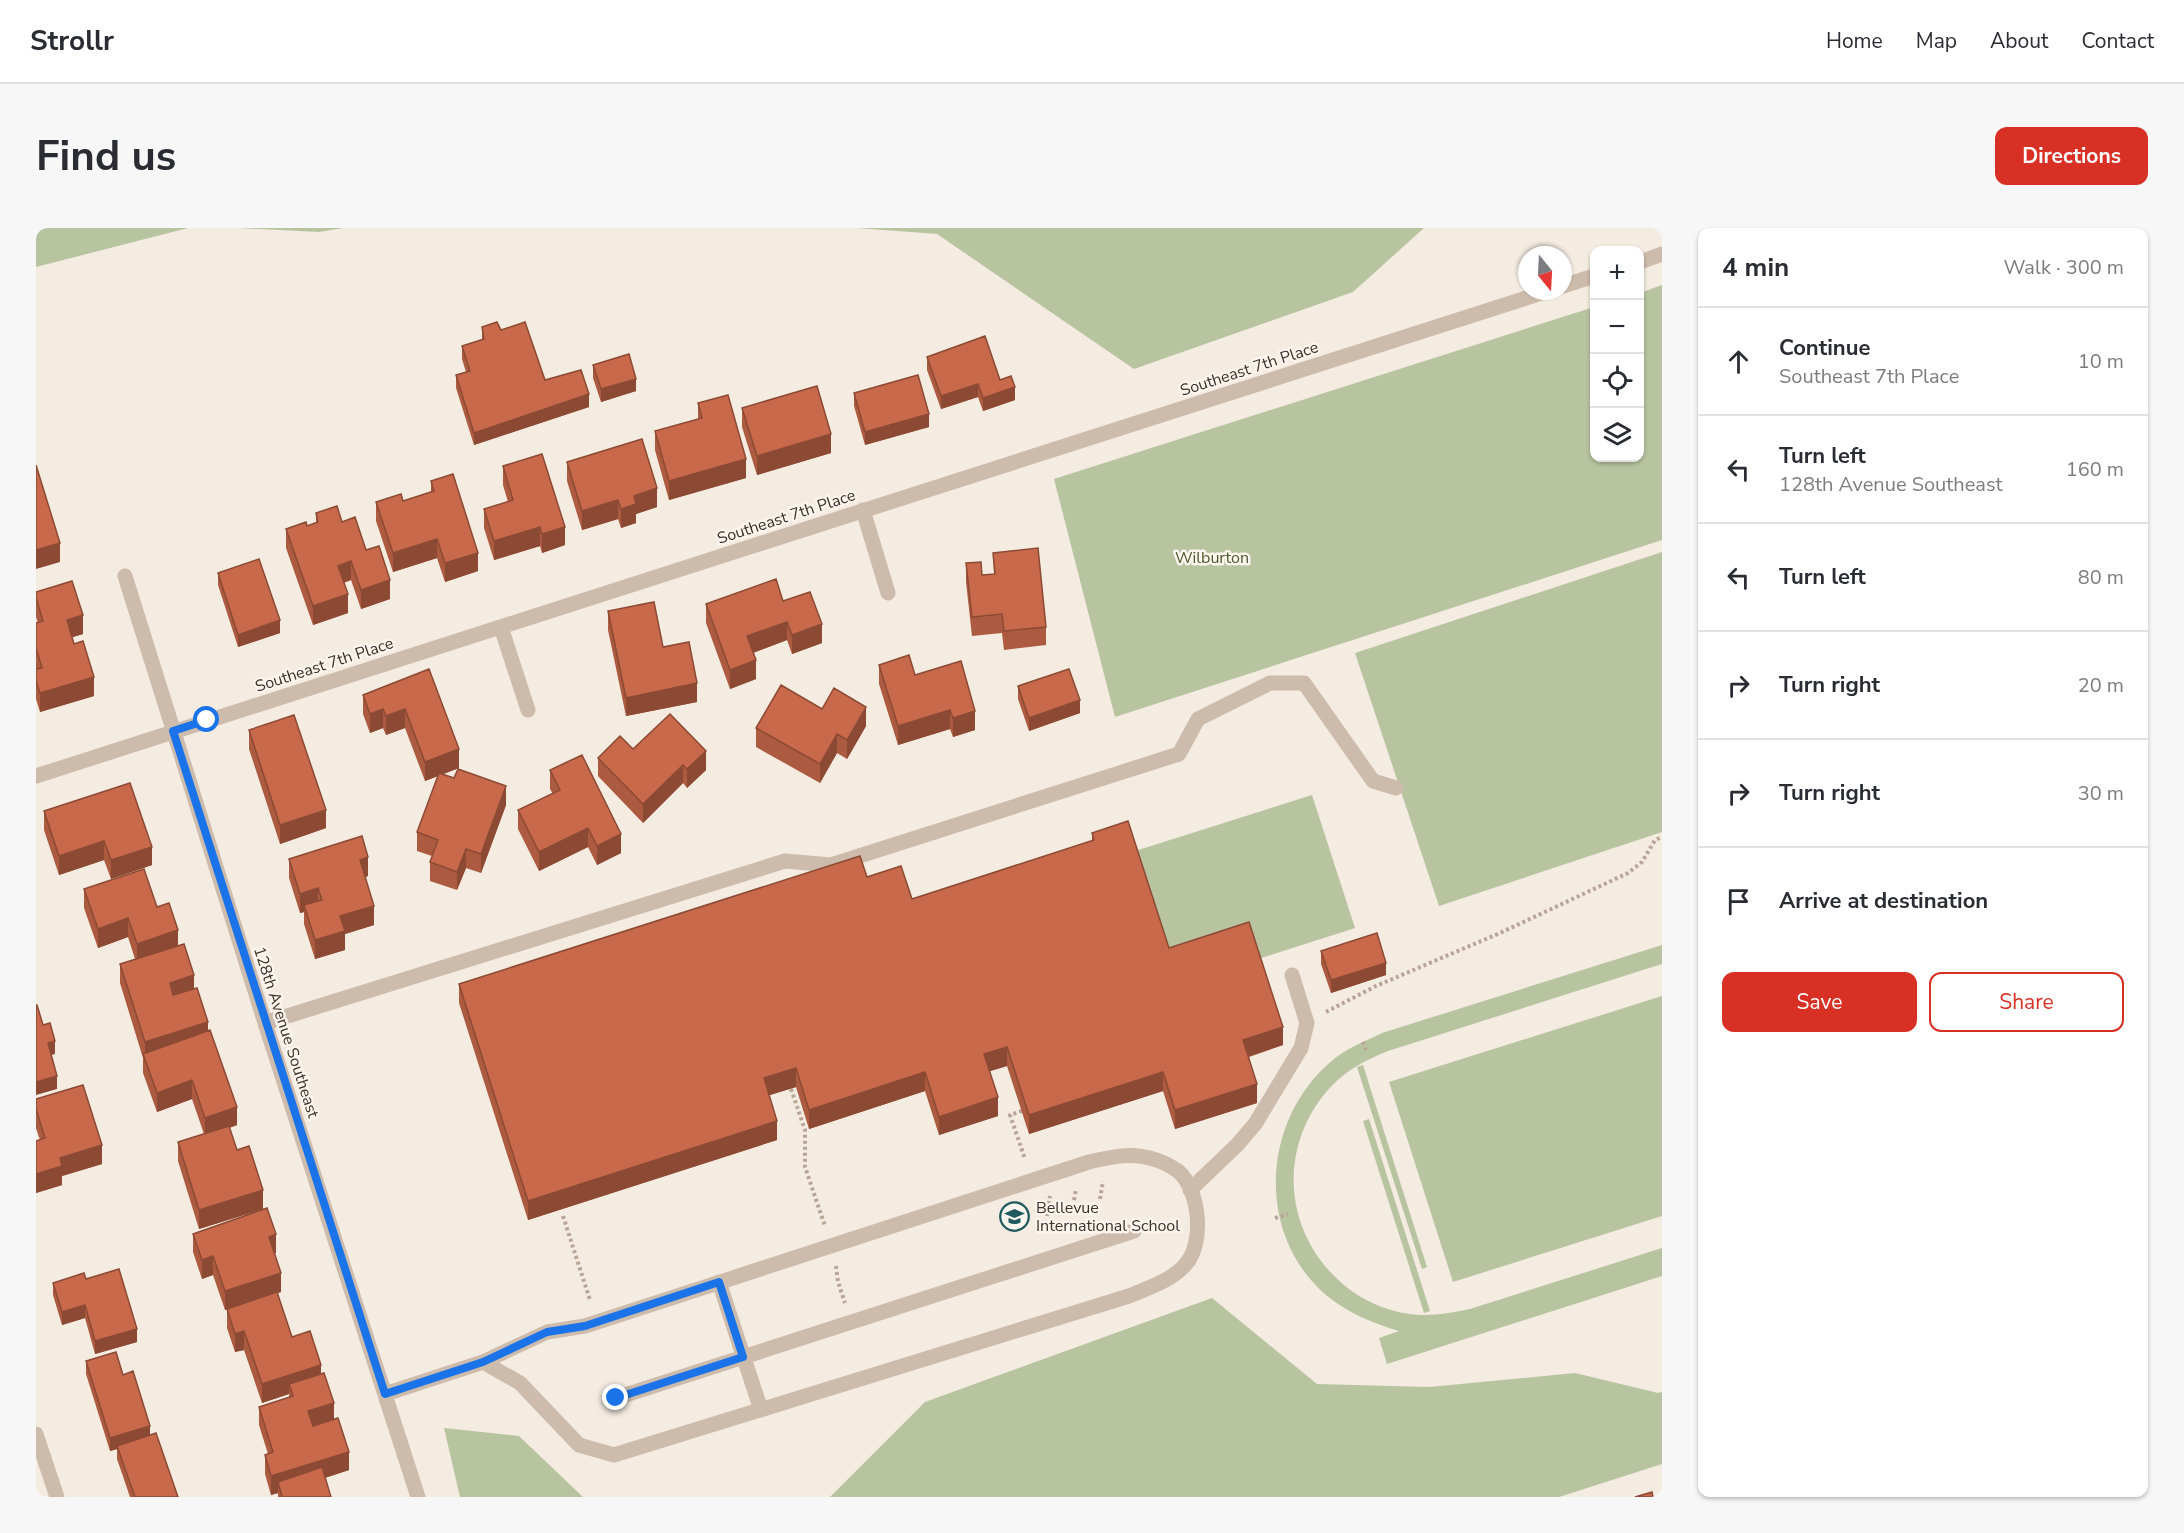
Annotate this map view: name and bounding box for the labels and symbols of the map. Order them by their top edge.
north arrow [1518,246,1572,300]
street label: Southeast 7th Place [1177,336,1321,402]
street label: Southeast 7th Place [714,484,858,550]
park label: Wilburton [1175,547,1249,569]
street label: Southeast 7th Place [252,632,396,698]
route start [193,706,219,732]
street label: 128th Avenue Southeast [248,944,324,1121]
place label: Bellevue International School [1036,1197,1180,1237]
school or university icon: Bellevue International School [999,1200,1031,1232]
route end [602,1384,628,1410]

